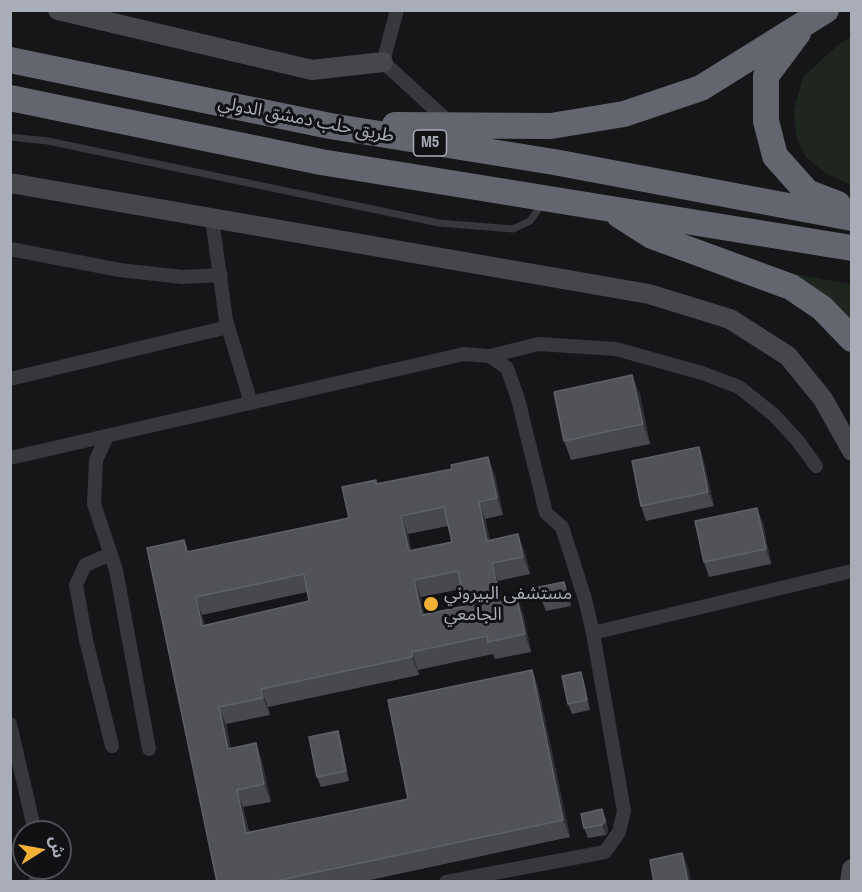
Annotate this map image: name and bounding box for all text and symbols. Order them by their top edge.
street label: طريق حلب دمشق الدولي [216,92,396,148]
road number: M5 [414,130,446,156]
place label: مستشفى البيروني الجامعي [444,583,572,626]
marker: مستشفى البيروني الجامعي [422,595,440,613]
north arrow [12,820,72,880]
text: ش [45,834,71,860]

